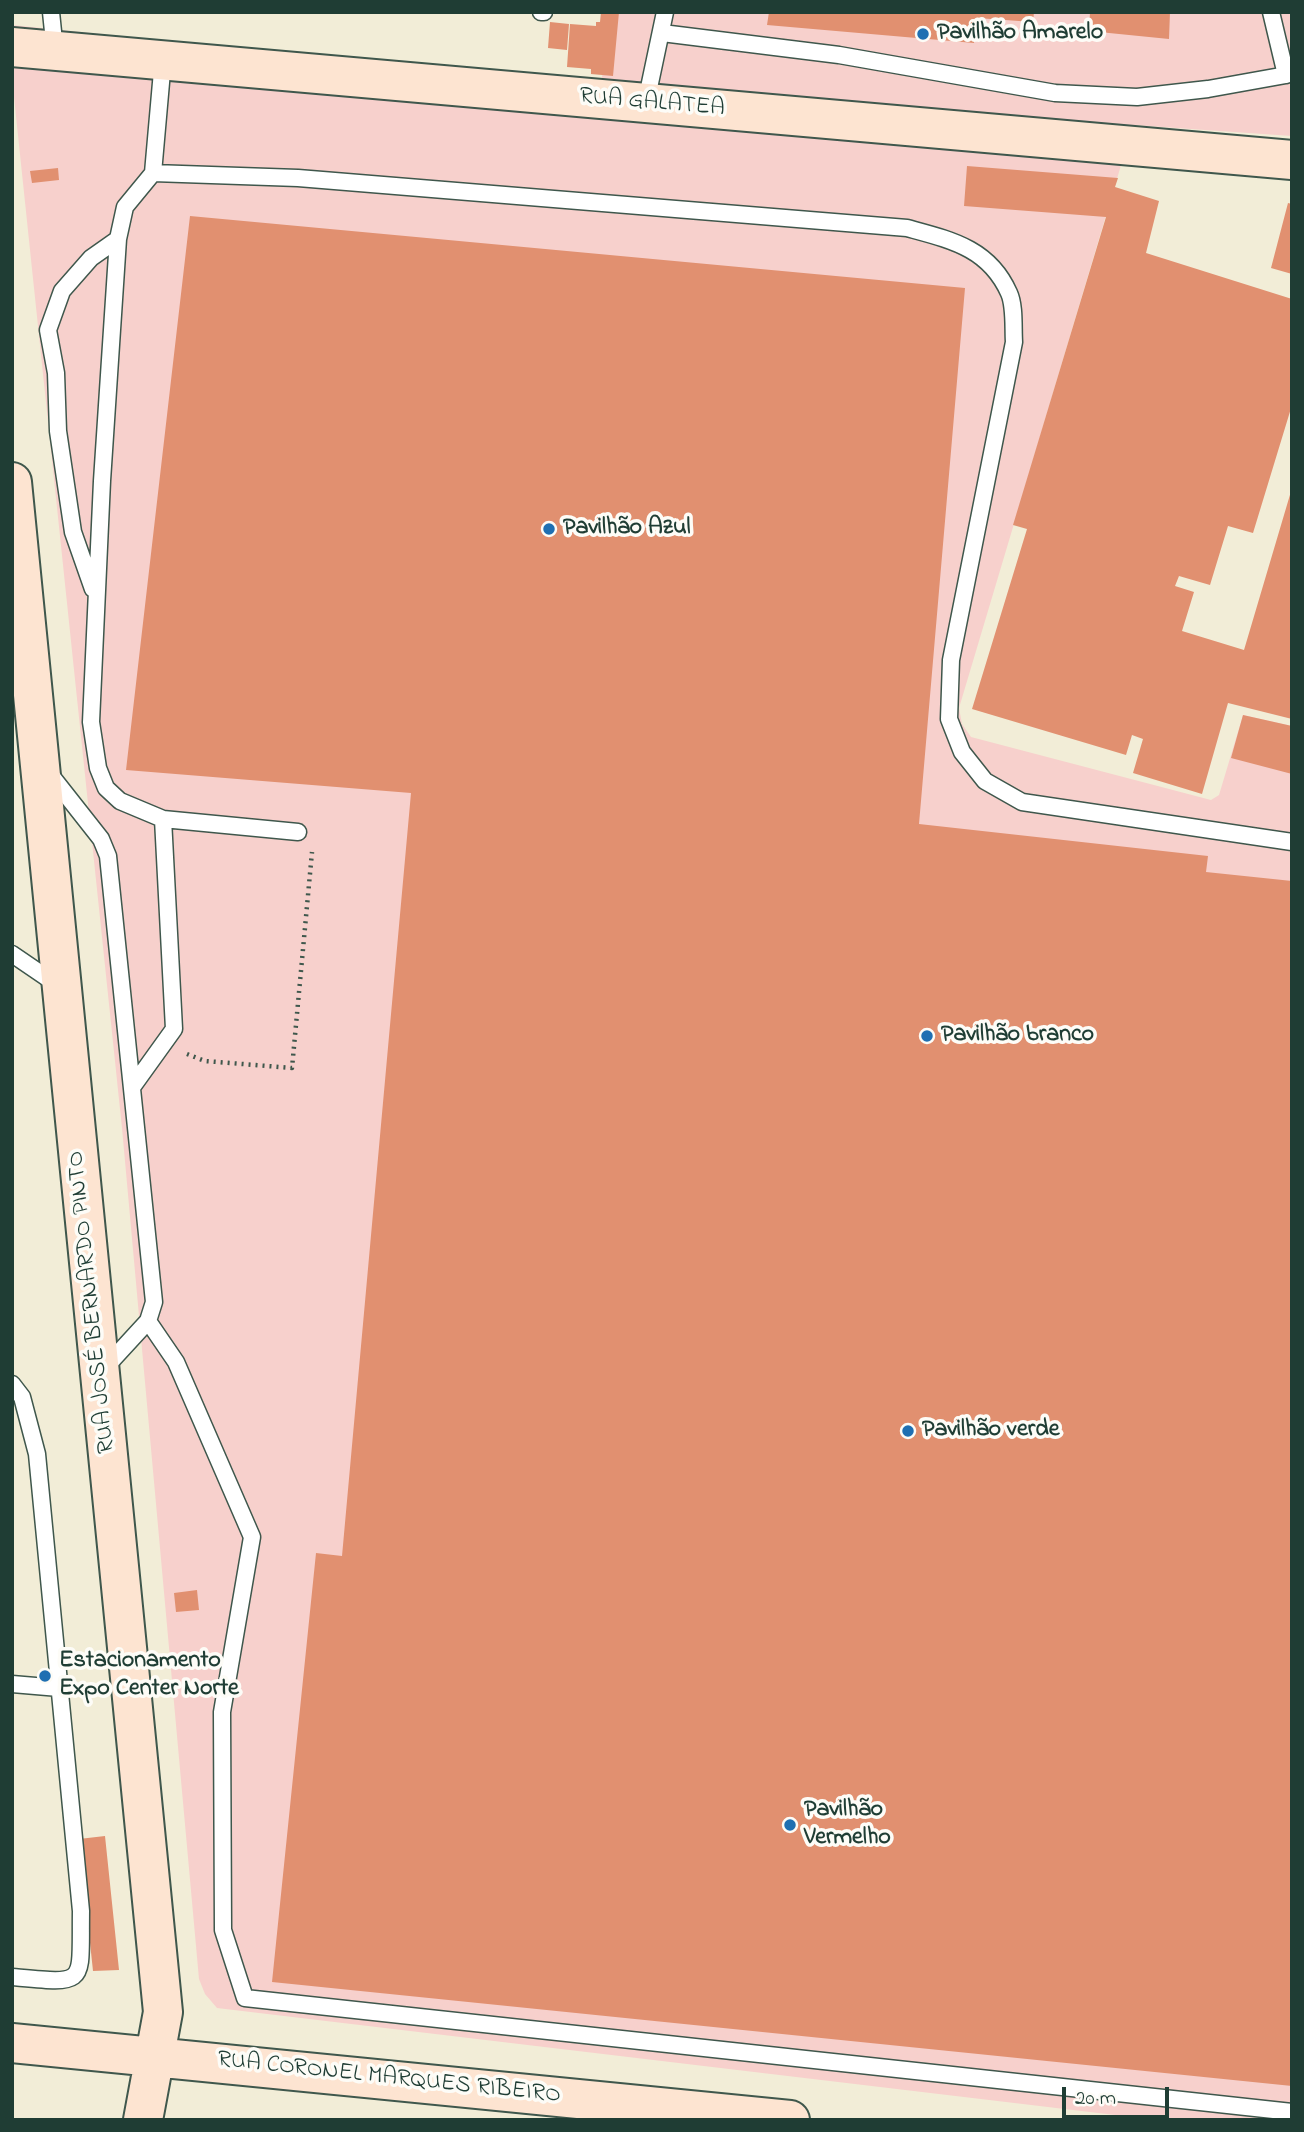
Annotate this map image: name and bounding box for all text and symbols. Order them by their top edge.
place label: Pavilhão Amarelo [937,20,1103,48]
marker: Pavilhão Amarelo [915,26,931,42]
street label: RUA GALATEA [578,83,726,125]
place label: Pavilhão Azul [563,515,691,543]
marker: Pavilhão Azul [541,521,557,537]
place label: Pavilhão branco [941,1022,1094,1050]
marker: Pavilhão branco [919,1028,935,1044]
street label: RUA JOSÉ BERNARDO PINTO [63,1149,123,1455]
place label: Pavilhão verde [922,1417,1059,1445]
marker: Pavilhão verde [900,1423,916,1439]
place label: Estacionamento Expo Center Norte [59,1648,239,1704]
marker: Estacionamento Expo Center Norte [37,1668,53,1684]
place label: Pavilhão Vermelho [804,1797,891,1853]
marker: Pavilhão Vermelho [782,1817,798,1833]
street label: RUA CORONEL MARQUES RIBEIRO [216,2047,562,2111]
scale bar [1066,2072,1173,2116]
text: 20 m [1075,2084,1116,2114]

